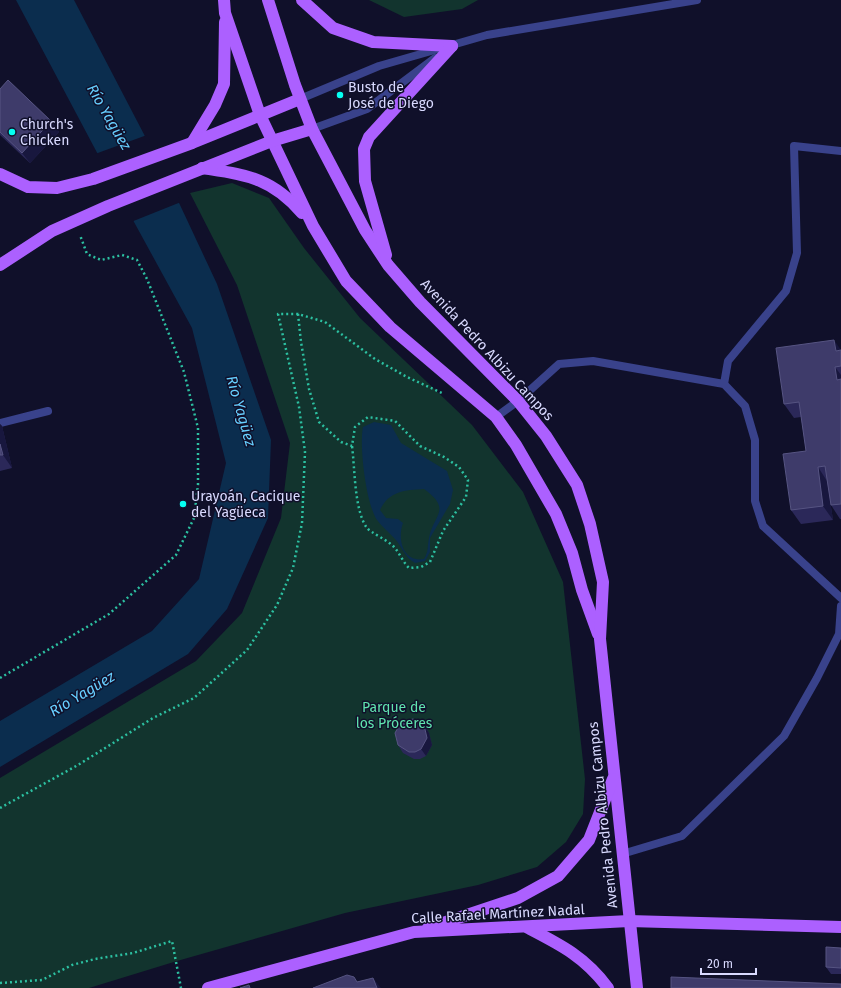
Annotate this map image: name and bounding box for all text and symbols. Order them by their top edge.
place label: Busto de José de Diego [348,79,434,112]
water label: Río Yagüez [83,81,135,154]
marker: Busto de José de Diego [335,90,345,100]
place label: Church's Chicken [20,116,74,149]
marker: Church's Chicken [7,127,17,137]
street label: Avenida Pedro Albizu Campos [417,276,557,425]
water label: Río Yagüez [222,373,260,449]
place label: Urayoán, Cacique del Yagüeca [191,488,300,521]
marker: Urayoán, Cacique del Yagüeca [178,499,188,509]
water label: Río Yagüez [46,667,118,721]
park label: Parque de los Próceres [356,699,433,732]
street label: Avenida Pedro Albizu Campos [585,720,621,909]
street label: Calle Rafael Martínez Nadal [411,901,585,927]
scale bar [701,950,756,976]
text: 20 m [707,957,733,971]

